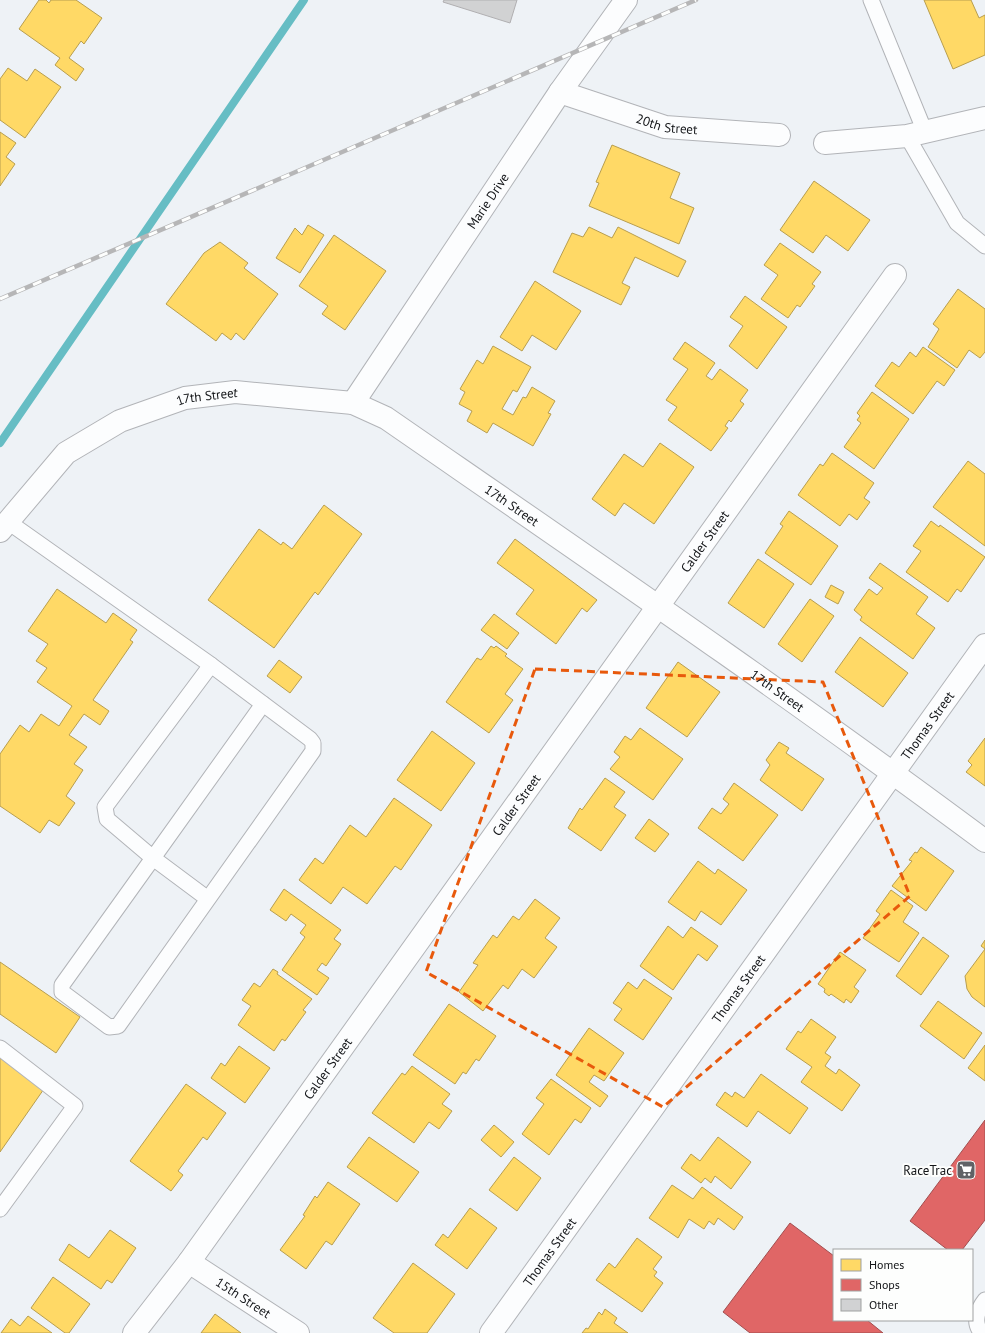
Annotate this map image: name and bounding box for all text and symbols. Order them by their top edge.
street label: 20th Street [634,109,699,138]
street label: Marie Drive [463,169,512,232]
street label: 17th Street [174,383,239,409]
street label: 17th Street [481,480,543,530]
street label: Calder Street [677,506,733,576]
street label: 17th Street [747,666,808,716]
street label: Thomas Street [897,687,958,763]
street label: Calder Street [488,770,544,839]
street label: Thomas Street [708,950,769,1026]
street label: Calder Street [300,1033,356,1103]
supermarket icon: RaceTrac [955,1159,977,1181]
place label: RaceTrac [903,1162,952,1179]
street label: Thomas Street [519,1214,580,1289]
legend [833,1249,973,1321]
text: Homes [869,1257,904,1272]
street label: 15th Street [213,1273,275,1322]
text: Shops [869,1277,900,1292]
text: Other [869,1297,898,1312]

